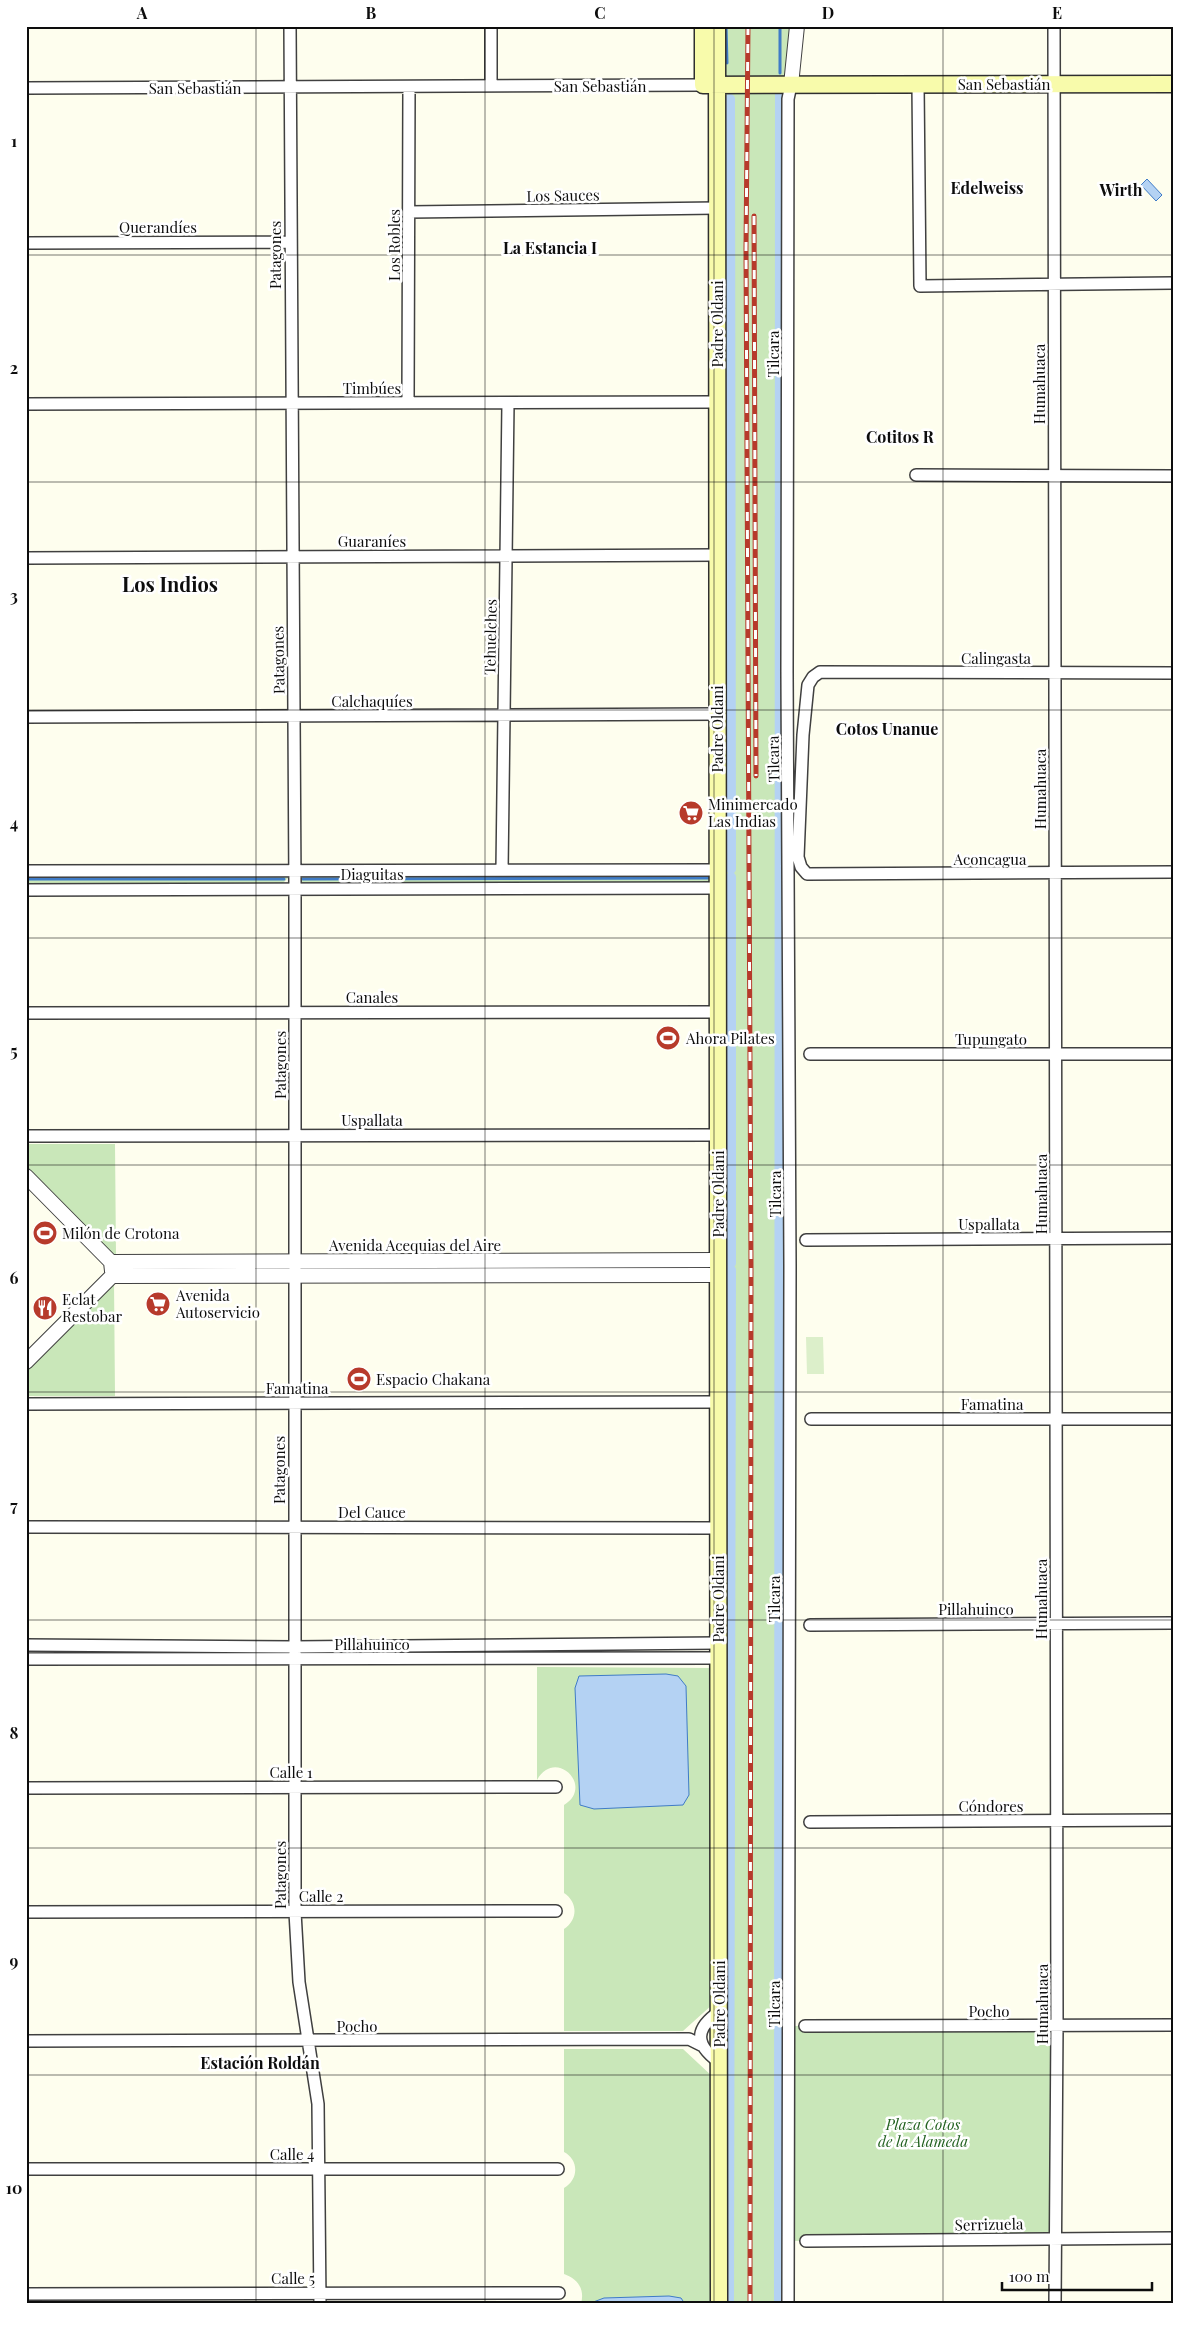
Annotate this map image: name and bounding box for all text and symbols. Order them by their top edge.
text: A [136,2,148,23]
text: B [366,2,377,23]
text: C [594,2,606,23]
text: D [822,2,834,23]
text: E [1052,2,1062,23]
street label: San Sebastián [958,74,1050,94]
street label: San Sebastián [554,76,646,96]
street label: San Sebastián [149,78,241,98]
text: 1 [11,130,17,151]
district label: Edelweiss [951,177,1023,198]
district label: Wirth [1099,179,1143,200]
street label: Los Sauces [526,184,600,206]
street label: Los Robles [384,209,404,281]
street label: Querandíes [119,217,197,237]
street label: Patagones [265,221,285,289]
district label: La Estancia I [503,237,597,258]
street label: Padre Oldani [707,280,727,368]
street label: Tilcara [763,330,783,377]
street label: Humahuaca [1029,343,1049,424]
text: 2 [10,357,18,378]
street label: Timbúes [343,378,401,398]
district label: Cotitos R [866,426,935,447]
street label: Guaraníes [338,531,406,551]
district label: Los Indios [122,570,218,597]
text: 3 [10,585,18,606]
street label: Tehuelches [479,599,501,675]
street label: Patagones [267,626,289,694]
street label: Calingasta [961,648,1032,668]
street label: Padre Oldani [707,685,727,773]
street label: Calchaquíes [331,691,413,711]
district label: Cotos Unanue [836,718,938,739]
street label: Tilcara [763,735,783,783]
street label: Humahuaca [1030,748,1050,829]
place label: Minimercado Las Indias [708,794,798,831]
supermarket icon: Minimercado Las Indias [678,800,704,826]
text: 4 [10,812,18,833]
street label: Aconcagua [953,849,1027,869]
street label: Diaguitas [340,864,404,884]
street label: Canales [346,987,398,1007]
sports icon: Ahora Pilates [655,1025,681,1051]
place label: Ahora Pilates [685,1028,775,1048]
street label: Tupungato [955,1029,1027,1049]
street label: Patagones [270,1031,290,1099]
text: 5 [10,1040,18,1061]
street label: Uspallata [341,1110,403,1130]
street label: Padre Oldani [708,1150,728,1238]
street label: Humahuaca [1031,1153,1051,1234]
street label: Tilcara [765,1170,785,1217]
street label: Uspallata [958,1214,1020,1234]
sports icon: Milón de Crotona [32,1220,58,1246]
place label: Milón de Crotona [62,1223,180,1243]
street label: Avenida Acequias del Aire [328,1235,501,1255]
text: 6 [10,1267,19,1288]
place label: Avenida Autoservicio [175,1285,260,1322]
place label: Eclat Restobar [62,1289,122,1326]
supermarket icon: Avenida Autoservicio [145,1291,171,1317]
restaurant icon: Eclat Restobar [32,1295,58,1321]
sports icon: Espacio Chakana [346,1366,372,1392]
place label: Espacio Chakana [376,1369,491,1389]
street label: Famatina [266,1378,329,1398]
street label: Famatina [961,1394,1024,1414]
street label: Patagones [269,1436,289,1504]
text: 7 [10,1495,18,1516]
street label: Del Cauce [338,1502,406,1522]
street label: Padre Oldani [708,1555,728,1643]
street label: Humahuaca [1031,1558,1051,1639]
street label: Tilcara [764,1575,784,1622]
street label: Pillahuinco [938,1599,1014,1619]
street label: Pillahuinco [334,1634,410,1654]
text: 8 [10,1722,19,1743]
street label: Calle 1 [269,1762,313,1782]
street label: Cóndores [958,1796,1024,1816]
street label: Patagones [270,1841,290,1909]
street label: Calle 2 [299,1886,343,1906]
text: 9 [10,1950,19,1971]
street label: Padre Oldani [709,1960,729,2048]
street label: Humahuaca [1032,1963,1052,2044]
street label: Tilcara [764,1980,784,2027]
street label: Pocho [968,2001,1010,2021]
street label: Pocho [336,2016,378,2036]
district label: Estación Roldán [200,2052,320,2073]
park label: Plaza Cotos de la Alameda [878,2114,968,2151]
street label: Calle 4 [270,2144,314,2164]
text: 10 [6,2177,22,2198]
street label: Serrizuela [955,2213,1024,2235]
scale bar [1002,2260,1152,2292]
text: 100 m [1009,2266,1050,2286]
street label: Calle 5 [271,2268,315,2288]

